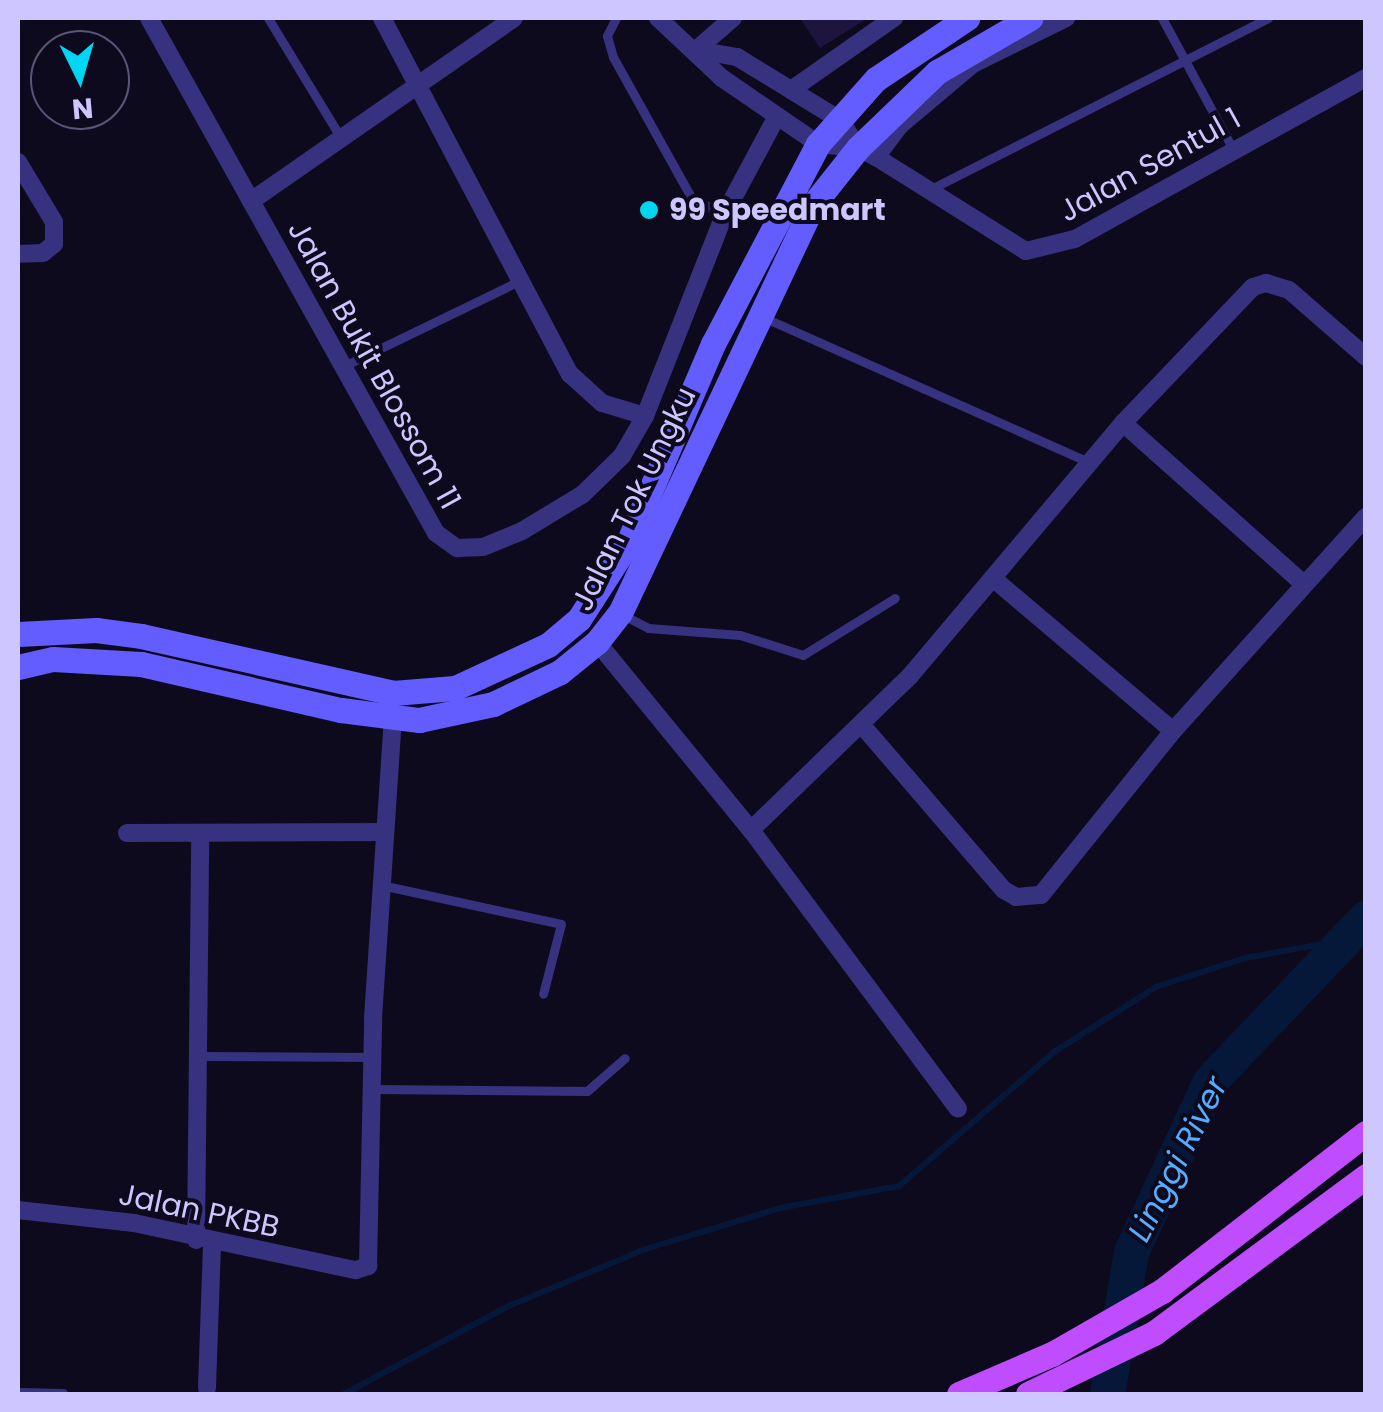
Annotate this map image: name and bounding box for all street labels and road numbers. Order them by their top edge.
street label: Jalan Sentul 1 [1053,100,1247,230]
street label: Jalan Bukit Blossom 11 [280,215,468,515]
street label: Jalan Tok Ungku [564,381,704,617]
street label: Jalan PKBB [115,1176,283,1246]

